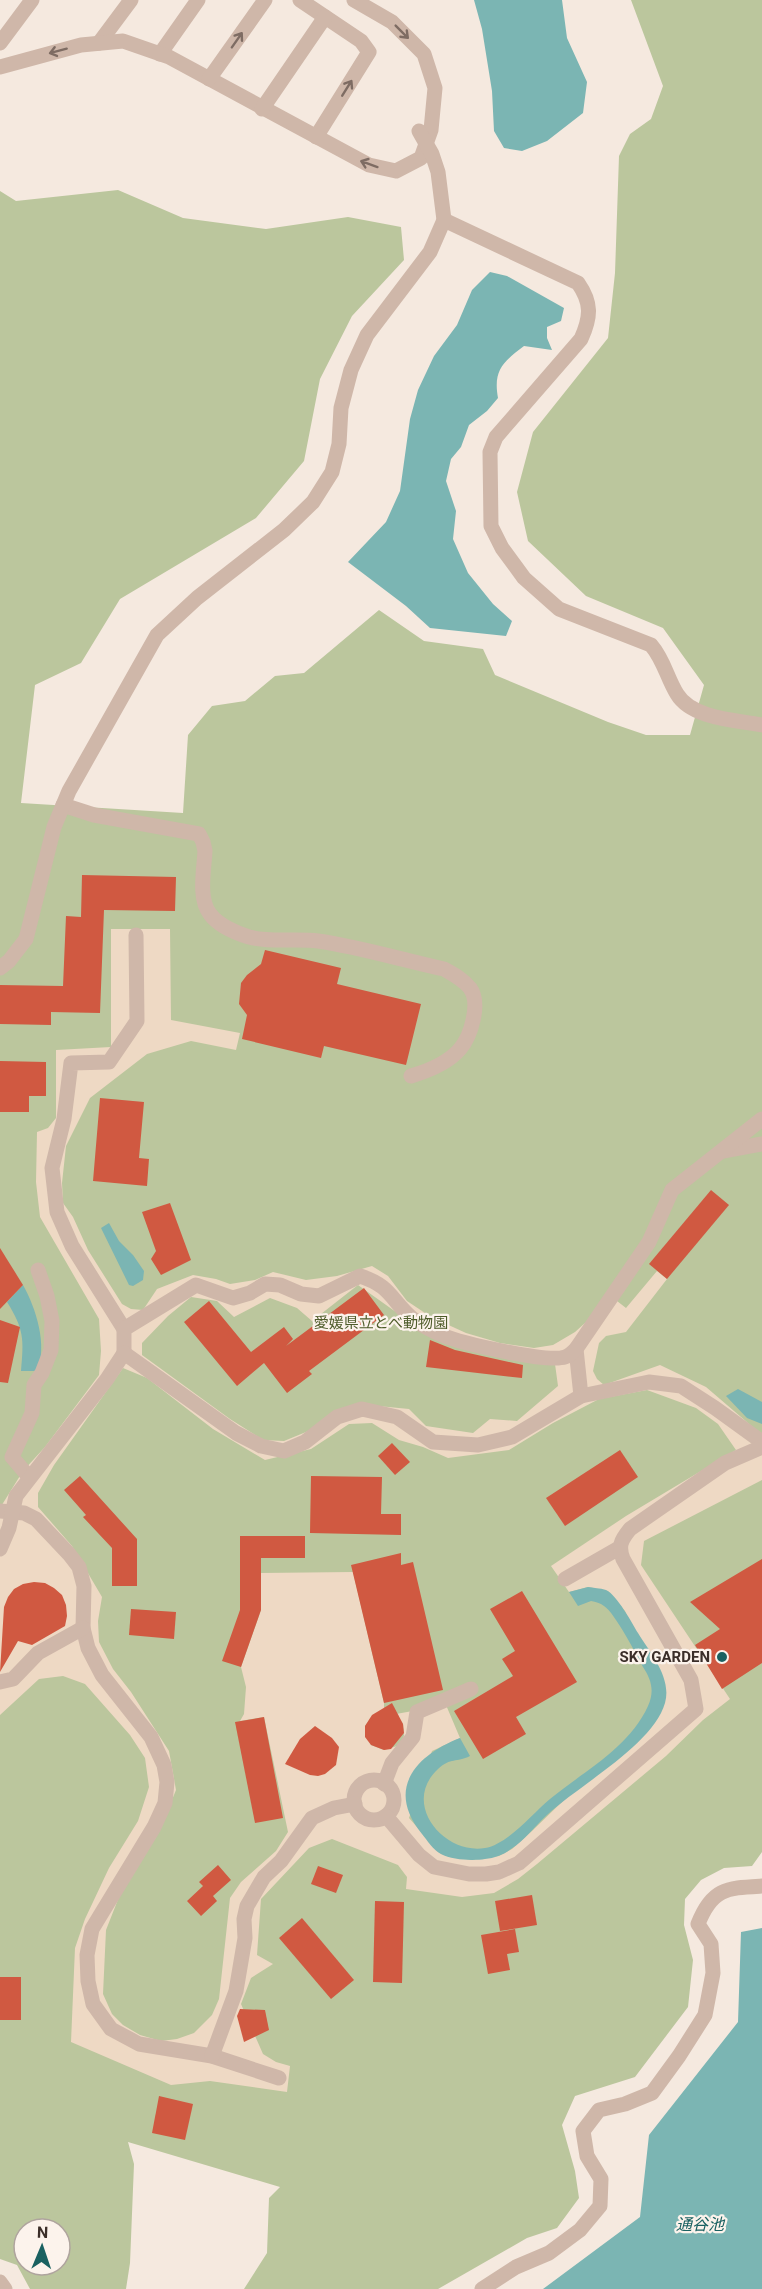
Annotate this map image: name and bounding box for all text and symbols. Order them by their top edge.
one-way arrow [395,25,410,39]
one-way arrow [231,32,243,48]
one-way arrow [49,46,68,58]
one-way arrow [341,80,353,97]
one-way arrow [361,158,379,169]
park label: 愛媛県立とべ動物園 [314,1314,448,1332]
place label: SKY GARDEN [620,1648,710,1666]
marker: SKY GARDEN [715,1650,729,1664]
water label: 通谷池 [676,2215,726,2234]
north arrow [12,2217,72,2277]
text: N [37,2223,48,2242]

